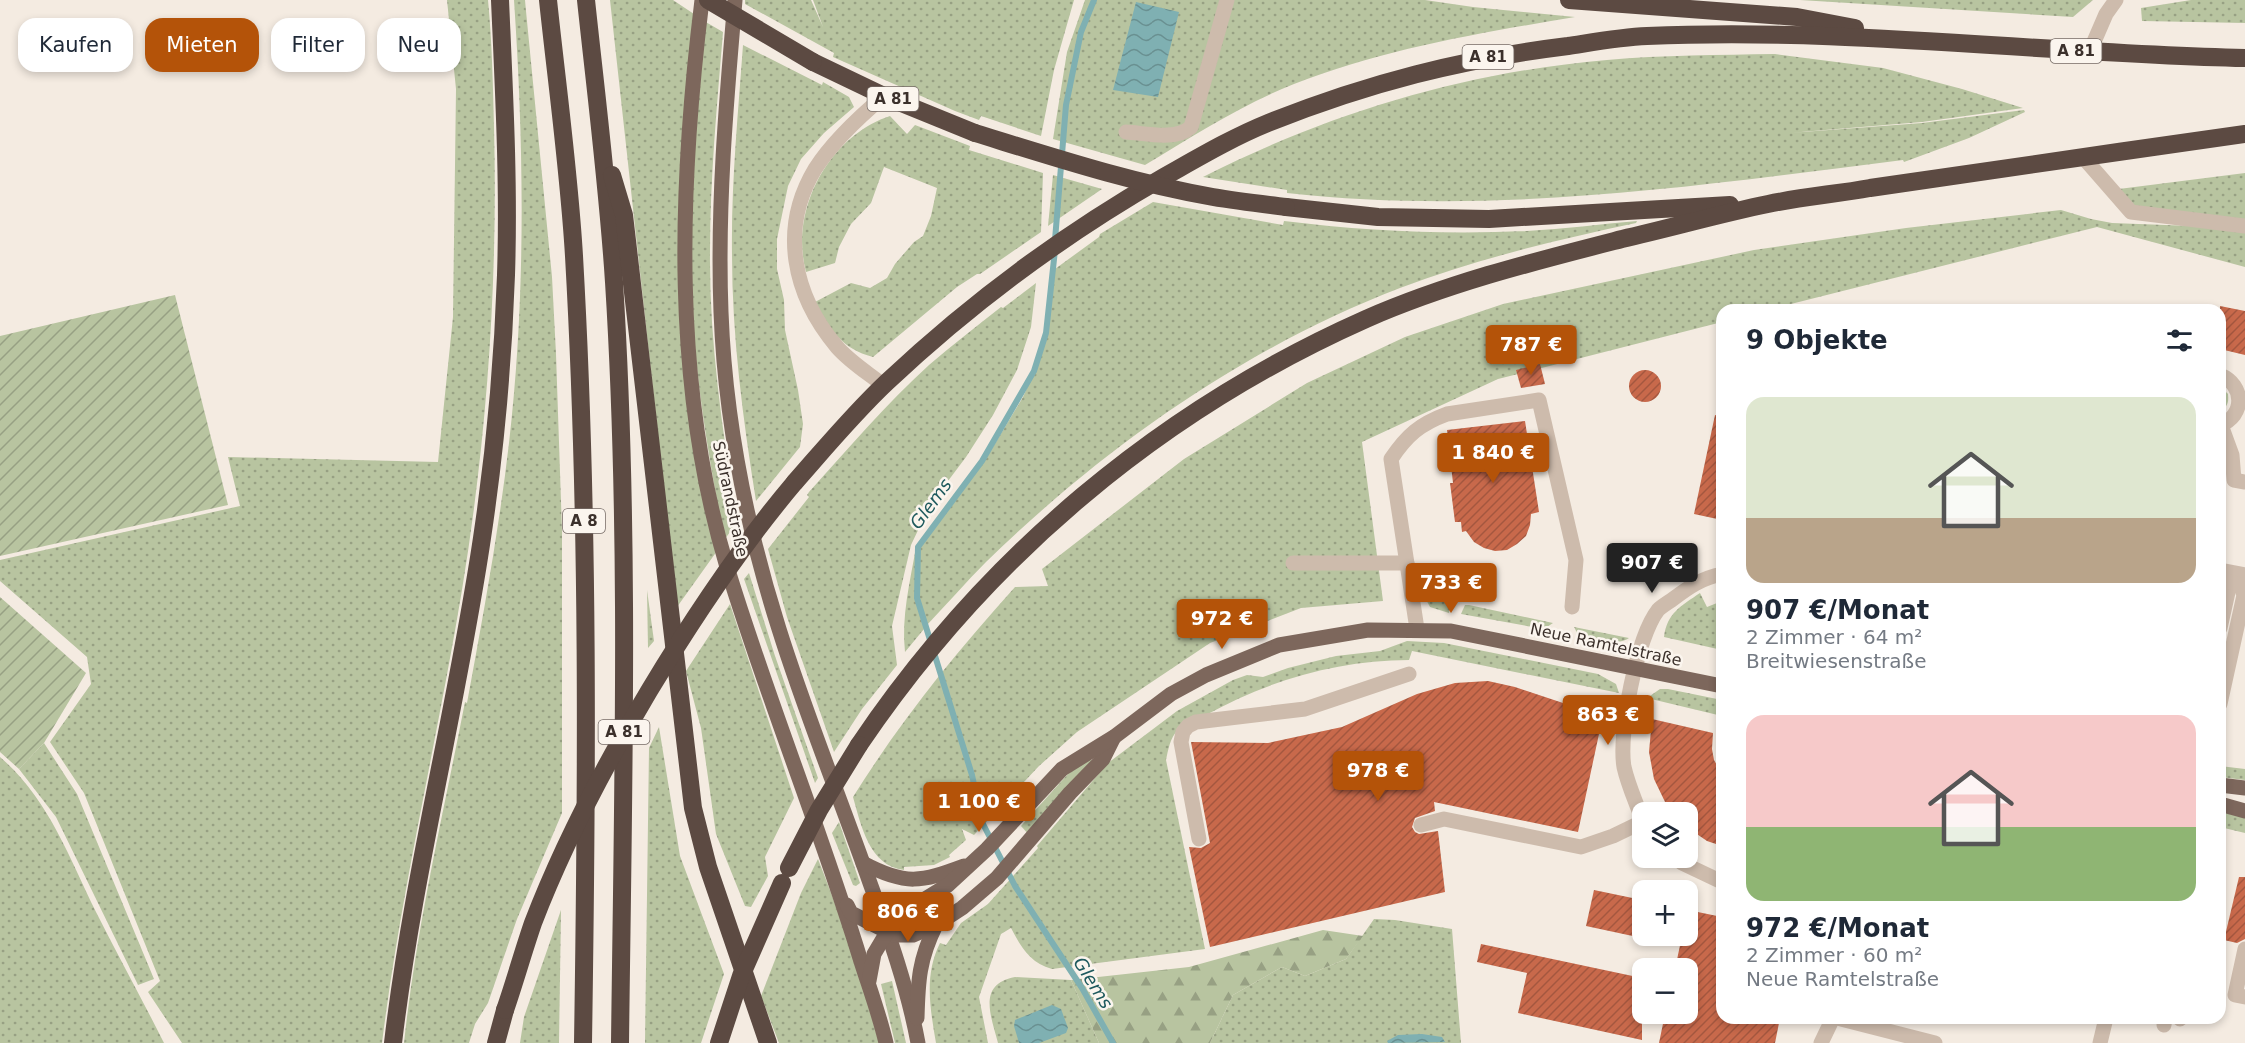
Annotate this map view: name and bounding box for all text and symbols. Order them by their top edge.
chip: Kaufen [18,18,133,72]
chip: Mieten [145,18,259,72]
chip: Filter [271,18,365,72]
chip: Neu [377,18,461,72]
road number: A 81 [2050,39,2102,63]
road number: A 81 [1462,45,1514,69]
road number: A 81 [868,87,918,111]
icon: filters [2163,324,2196,357]
pin: 787 € [1489,325,1573,376]
text: 9 Objekte [1746,325,1888,355]
text: 787 € [1500,332,1562,356]
pin: 1 840 € [1438,433,1548,484]
icon: home [1917,436,2025,544]
street label: Südrandstraße [709,439,752,559]
text: 1 840 € [1451,440,1535,464]
water label: Glems [905,475,956,533]
road number: A 8 [563,509,605,533]
pin: 907 € [1610,543,1694,594]
text: 907 € [1621,550,1683,574]
pin: 733 € [1409,563,1493,614]
text: 733 € [1420,570,1482,594]
text: 907 €/Monat [1746,595,1929,625]
pin: 972 € [1180,599,1264,650]
text: 972 € [1191,606,1253,630]
street label: Neue Ramtelstraße [1528,619,1683,670]
text: 2 Zimmer · 64 m² [1746,625,1922,649]
text: Breitwiesenstraße [1746,649,1926,673]
pin: 863 € [1566,695,1650,746]
text: 863 € [1577,702,1639,726]
road number: A 81 [598,720,650,744]
pin: 978 € [1336,751,1420,802]
icon: home [1917,754,2025,862]
text: 978 € [1347,758,1409,782]
pin: 1 100 € [924,782,1034,833]
text: 1 100 € [937,789,1021,813]
map controls [1632,802,1698,1024]
button: layers [1632,802,1698,868]
button: + [1632,880,1698,946]
pin: 806 € [866,892,950,943]
text: 806 € [877,899,939,923]
text: 972 €/Monat [1746,913,1929,943]
text: 2 Zimmer · 60 m² [1746,943,1922,967]
water label: Glems [1069,953,1117,1012]
button: − [1632,958,1698,1024]
text: Neue Ramtelstraße [1746,967,1939,991]

